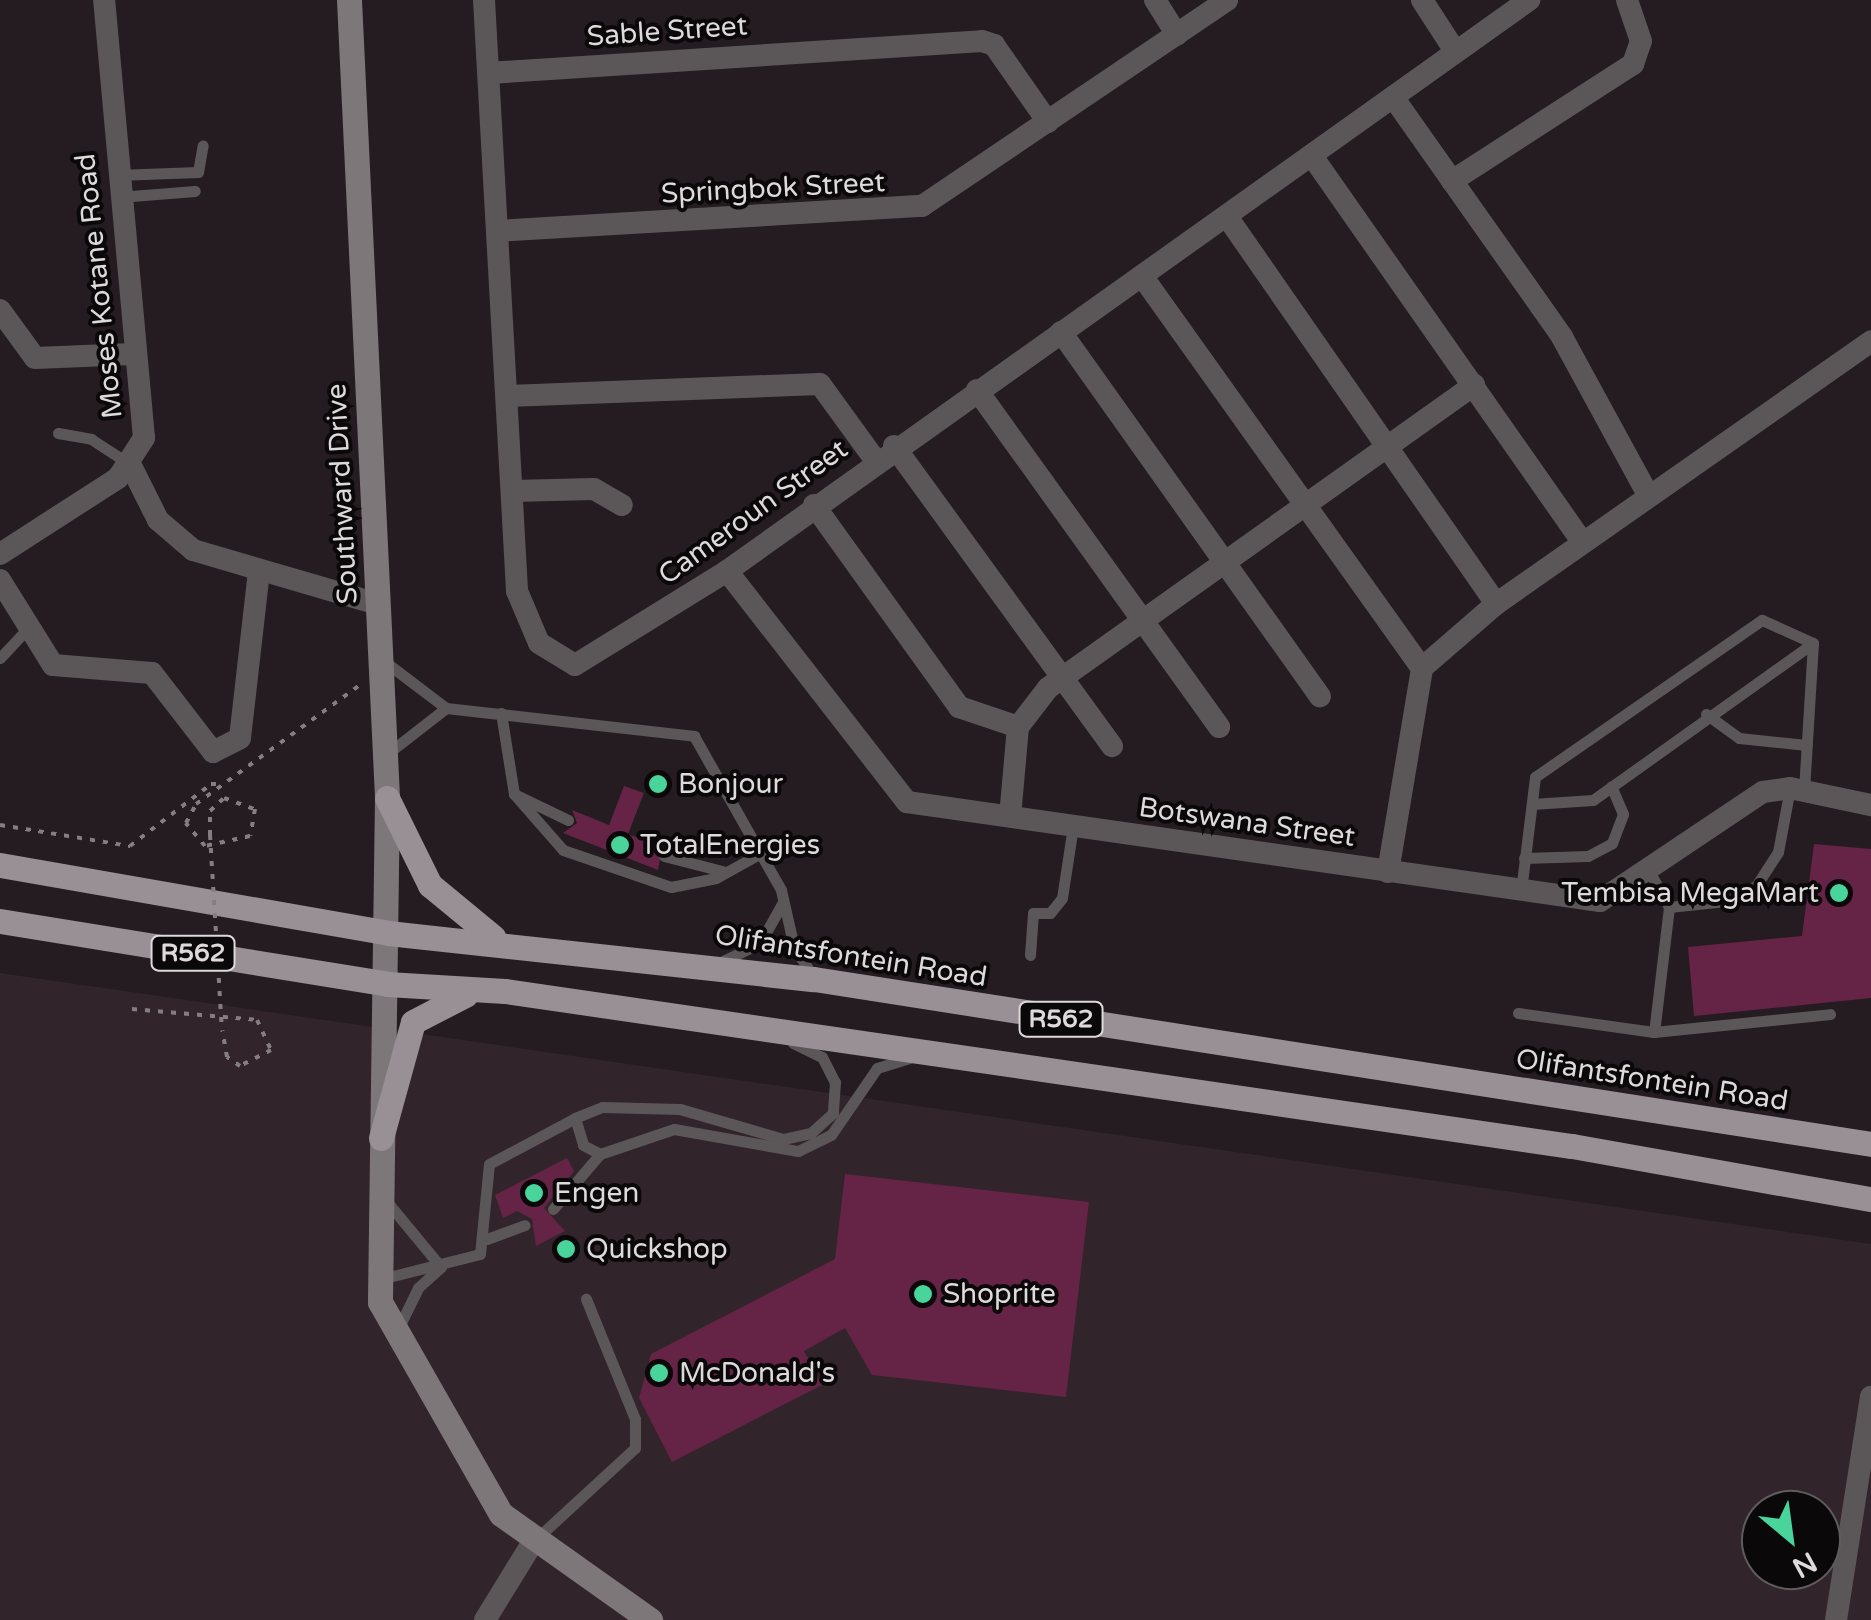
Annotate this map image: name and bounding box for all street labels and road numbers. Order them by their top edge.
street label: Sable Street [586,9,748,53]
street label: Moses Kotane Road [68,152,130,420]
street label: Springbok Street [660,165,886,211]
street label: Southward Drive [319,383,365,605]
street label: Cameroun Street [652,432,854,592]
street label: Botswana Street [1137,790,1357,854]
street label: Olifantsfontein Road [713,918,989,994]
road number: R562 [150,933,236,973]
road number: R562 [1018,999,1104,1039]
street label: Olifantsfontein Road [1514,1042,1790,1118]

